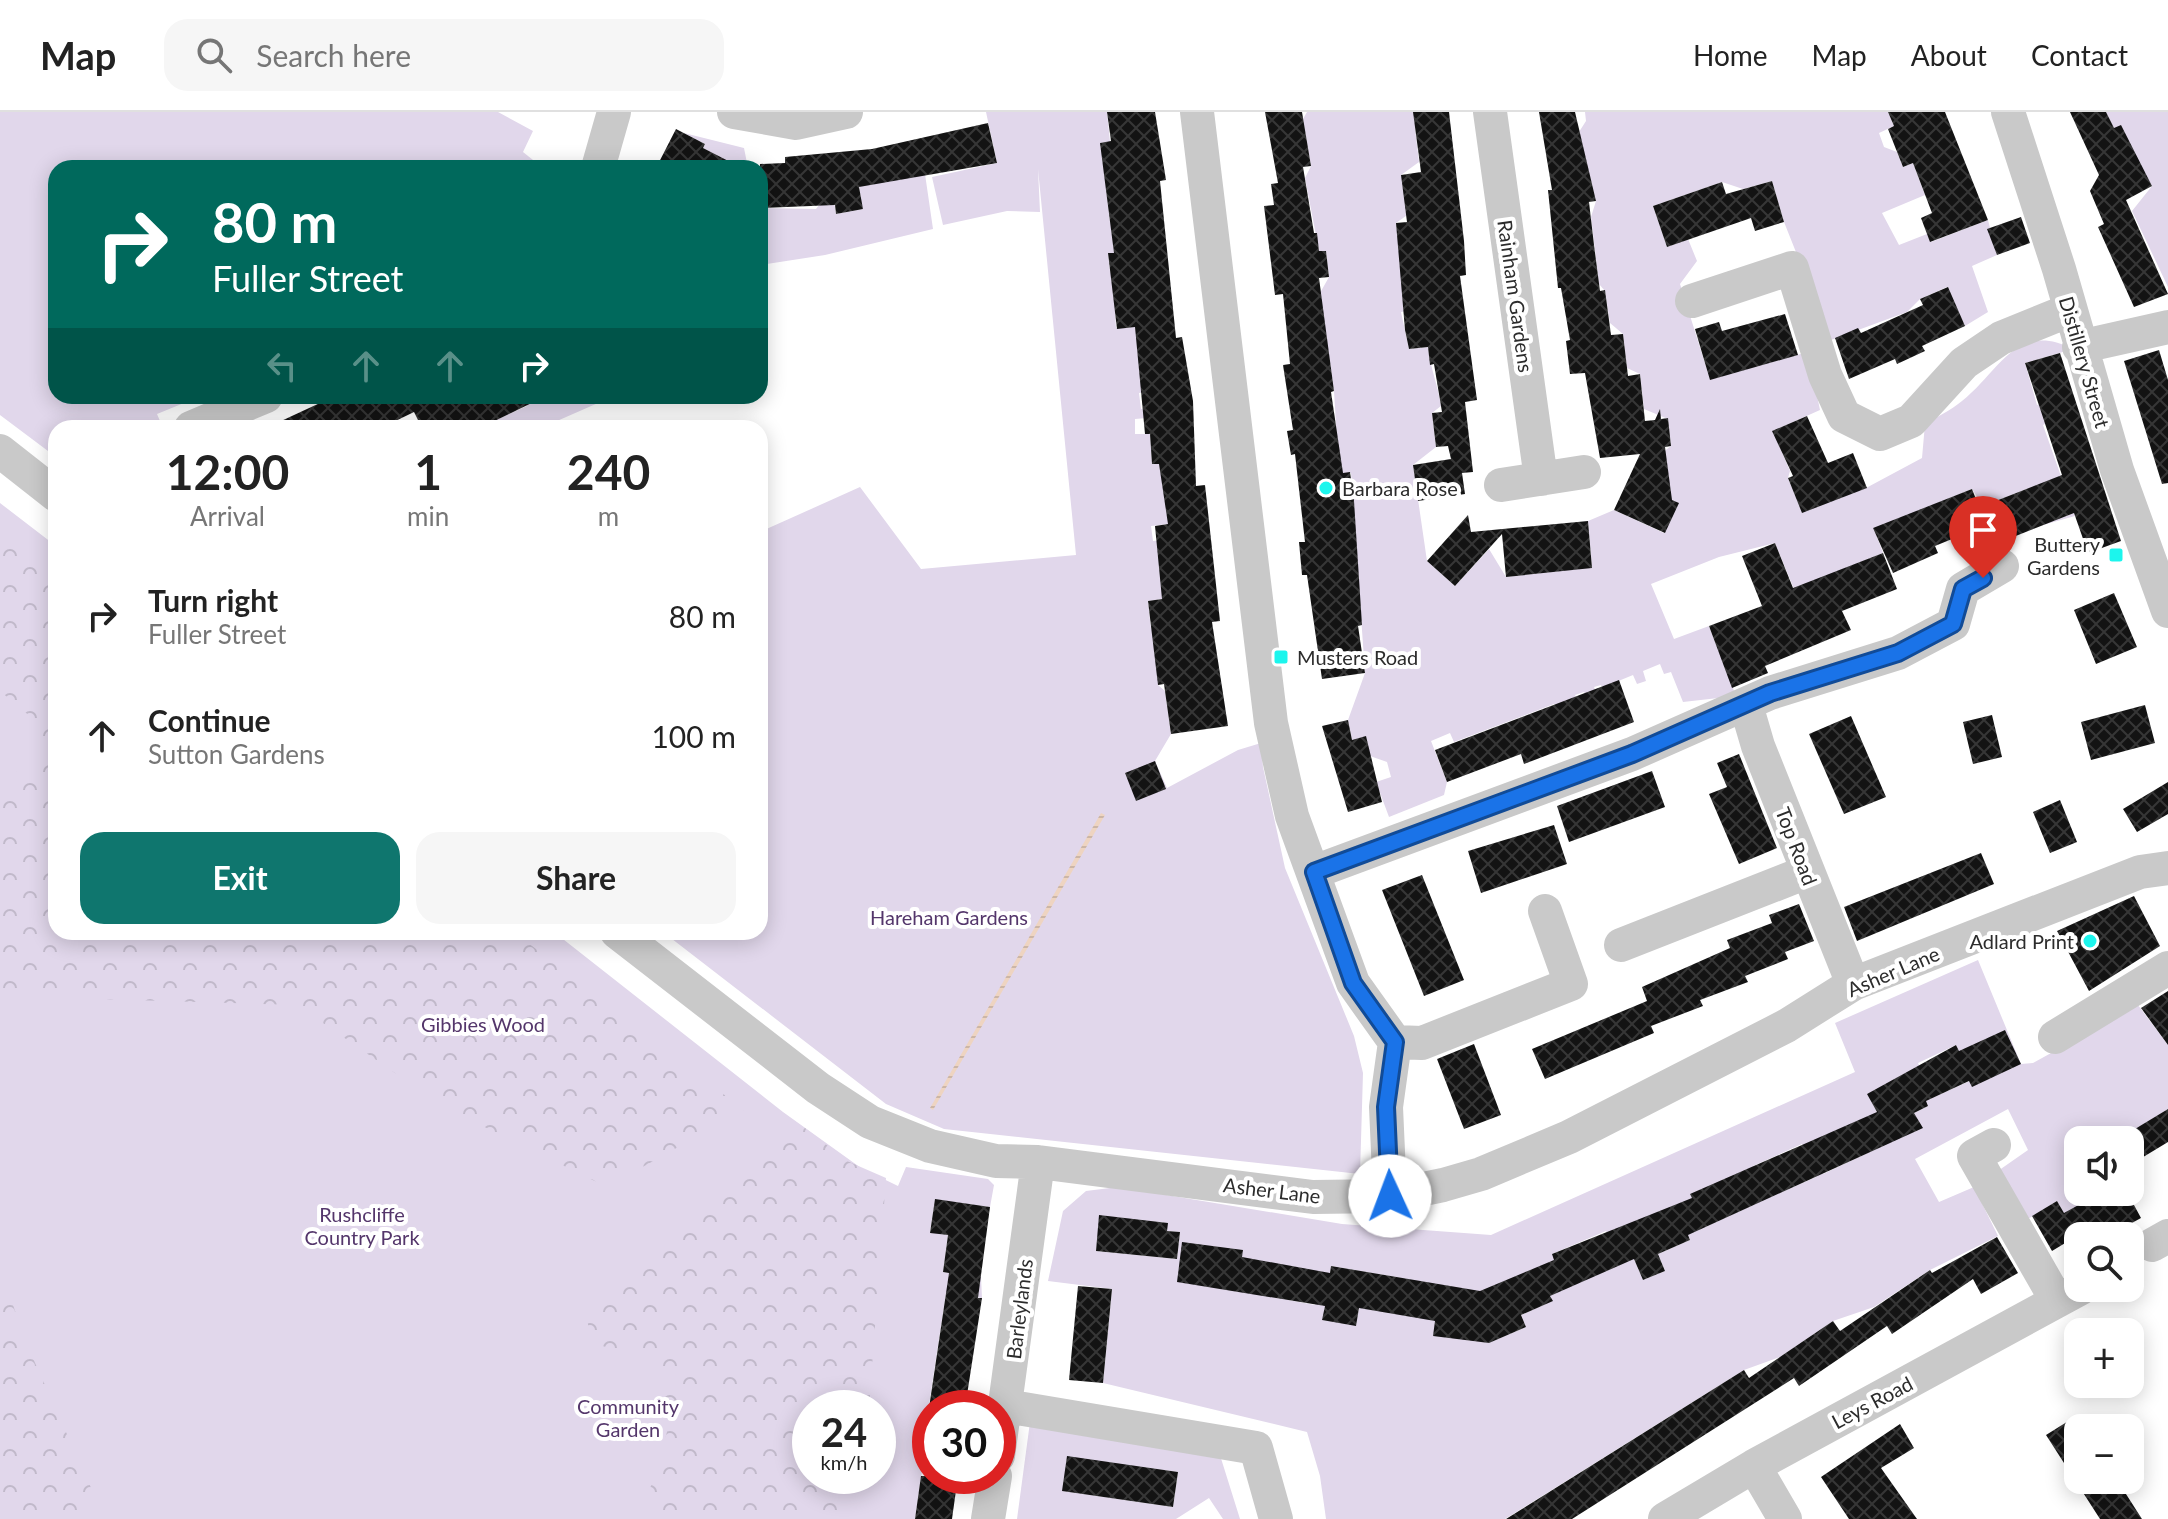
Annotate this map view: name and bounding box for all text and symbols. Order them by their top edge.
search box [164,19,724,91]
text: Map [40,32,116,78]
icon: search [192,33,236,77]
text: Search here [256,37,411,73]
text: Home [1693,38,1768,72]
text: Map [1812,38,1867,72]
text: About [1911,38,1987,72]
text: Contact [2031,38,2128,72]
text: 80 m [212,188,337,255]
icon: right [80,192,184,296]
street label: Rainham Gardens [1493,218,1539,374]
text: Fuller Street [212,256,403,300]
street label: Distillery Street [2055,293,2115,431]
icon: left [260,344,304,388]
icon: ahead [344,344,388,388]
icon: ahead [428,344,472,388]
icon: right [512,344,556,388]
text: 12:00 [166,443,289,500]
text: 1 [414,443,442,500]
text: 240 [567,443,650,500]
place label: Barbara Rose [1342,476,1458,500]
marker: Barbara Rose [1317,479,1335,497]
pin [1949,496,2017,578]
text: Arrival [190,500,265,532]
text: min [407,500,449,532]
text: m [598,500,619,532]
icon: arrive [1961,508,2005,552]
place label: Buttery Gardens [2027,532,2101,579]
marker: Buttery Gardens [2107,546,2125,564]
text: Turn right [148,582,278,618]
icon: right [80,594,124,638]
text: 80 m [669,598,736,634]
text: Fuller Street [148,618,286,650]
place label: Musters Road [1297,645,1418,669]
marker: Musters Road [1272,648,1290,666]
text: Continue [148,702,271,738]
icon: ahead [80,714,124,758]
text: 100 m [651,718,736,754]
text: Sutton Gardens [148,738,325,770]
street label: Top Road [1771,804,1823,888]
button: Exit [80,832,400,924]
button: Share [416,832,736,924]
park label: Hareham Gardens [870,905,1028,929]
place label: Adlard Print [1970,929,2074,953]
marker: Adlard Print [2081,932,2099,950]
street label: Asher Lane [1843,941,1943,1001]
park label: Gibbies Wood [421,1012,545,1036]
map controls [2064,1126,2144,1494]
button: sound [2064,1126,2144,1206]
position arrow [1348,1154,1432,1238]
street label: Asher Lane [1222,1172,1322,1208]
park label: Rushcliffe Country Park [304,1202,420,1249]
button: search [2064,1222,2144,1302]
street label: Barleylands [1001,1257,1037,1361]
button: + [2064,1318,2144,1398]
street label: Leys Road [1827,1371,1917,1433]
speed limit sign: 30 [912,1390,1016,1494]
park label: Community Garden [577,1394,680,1441]
text: 24 [821,1408,867,1456]
button: − [2064,1414,2144,1494]
text: km/h [821,1450,867,1474]

